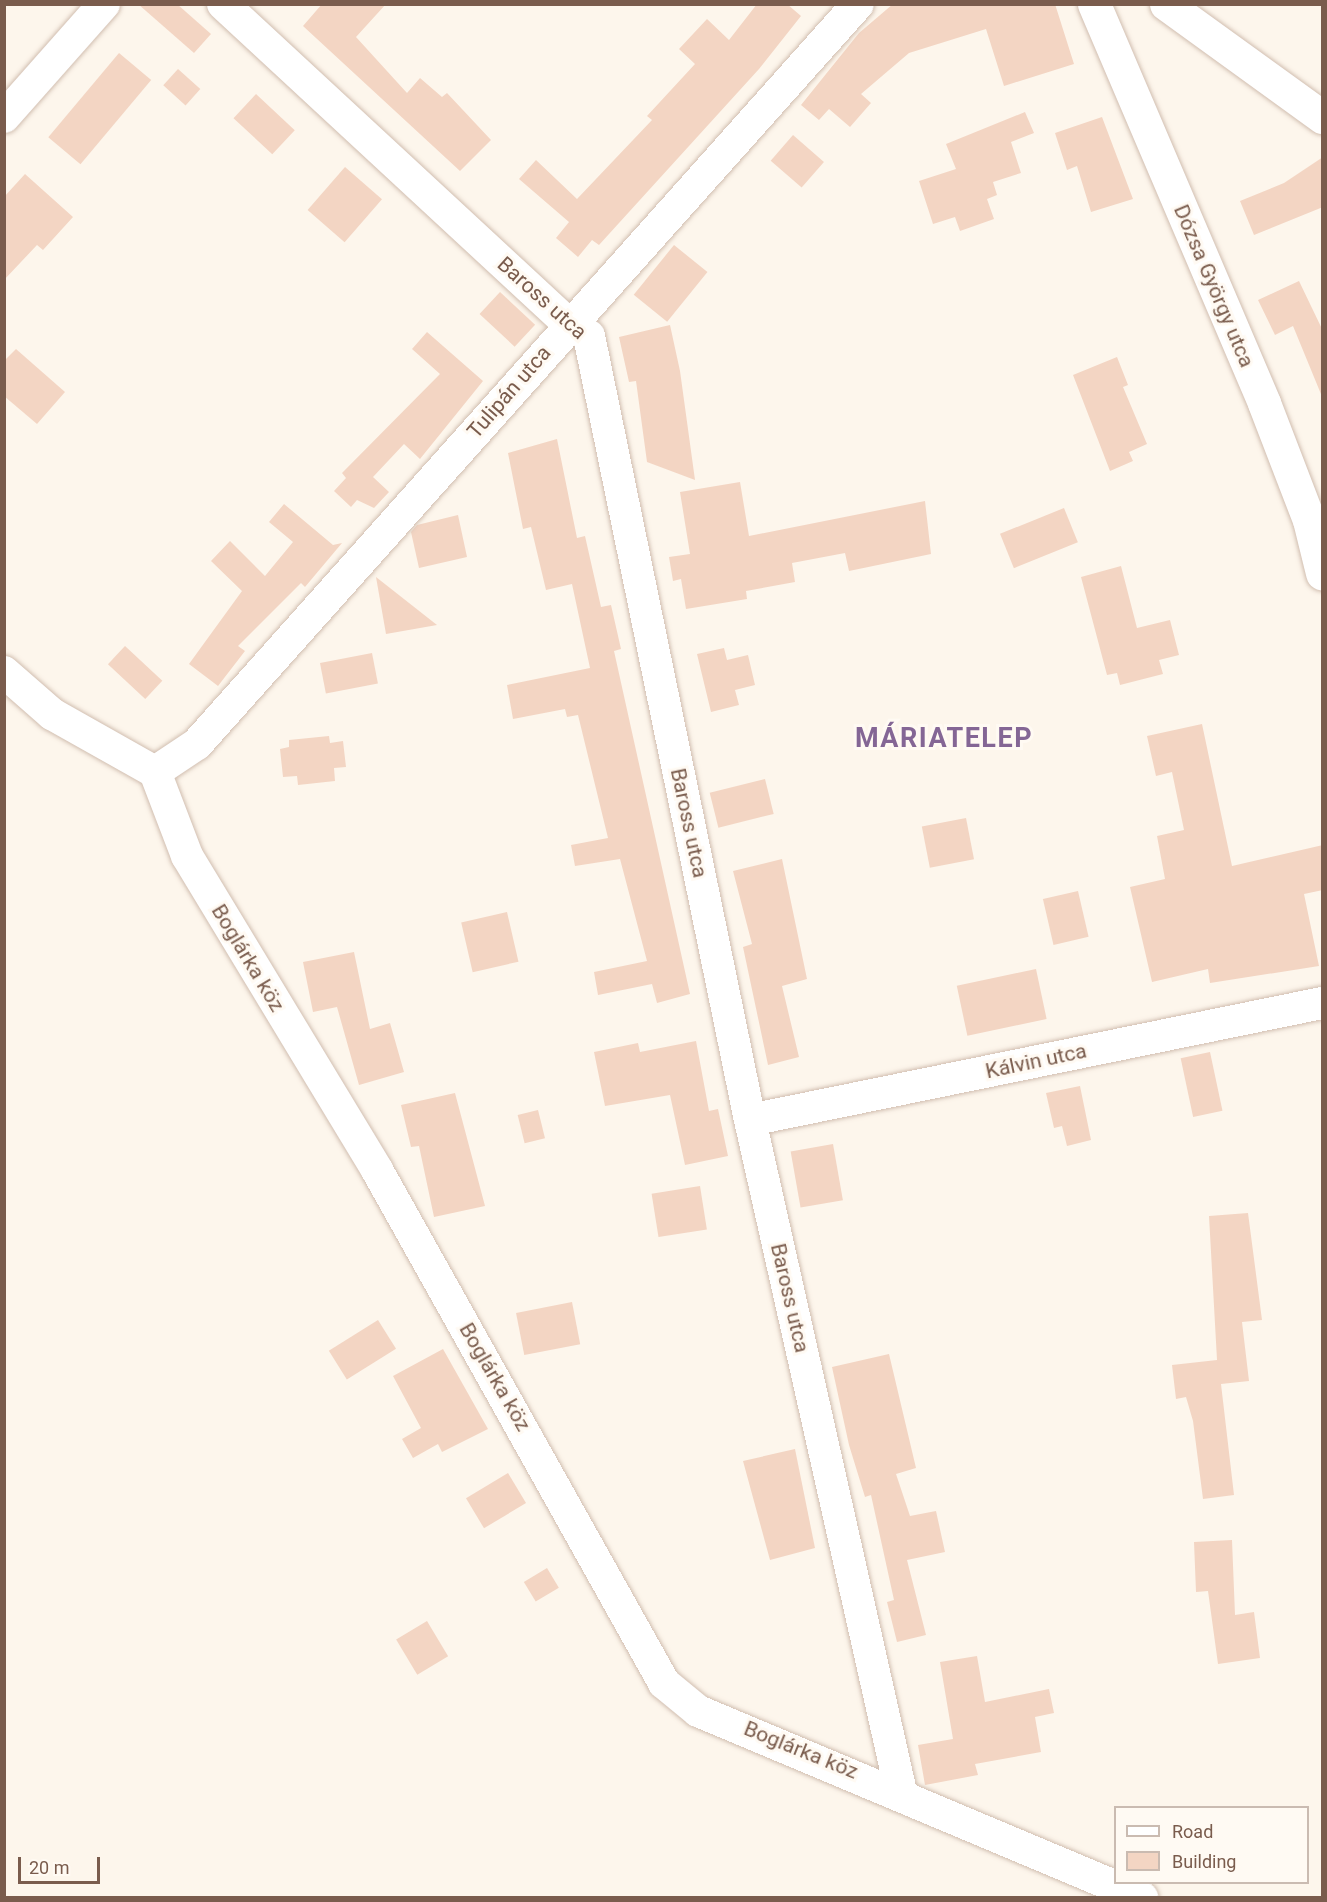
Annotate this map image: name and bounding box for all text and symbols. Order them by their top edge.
street label: Dózsa György utca [1168,201,1260,371]
street label: Baross utca [492,251,592,345]
street label: Tulipán utca [462,341,556,443]
district label: MÁRIATELEP [855,723,1033,755]
street label: Baross utca [665,766,713,880]
street label: Boglárka köz [206,900,290,1016]
street label: Kálvin utca [983,1038,1089,1084]
street label: Baross utca [765,1241,815,1355]
street label: Boglárka köz [454,1318,536,1436]
street label: Boglárka köz [740,1716,862,1784]
legend [1114,1806,1309,1884]
text: Road [1172,1821,1213,1842]
scale bar [21,1845,104,1883]
text: Building [1172,1851,1236,1872]
text: 20 m [29,1857,69,1878]

